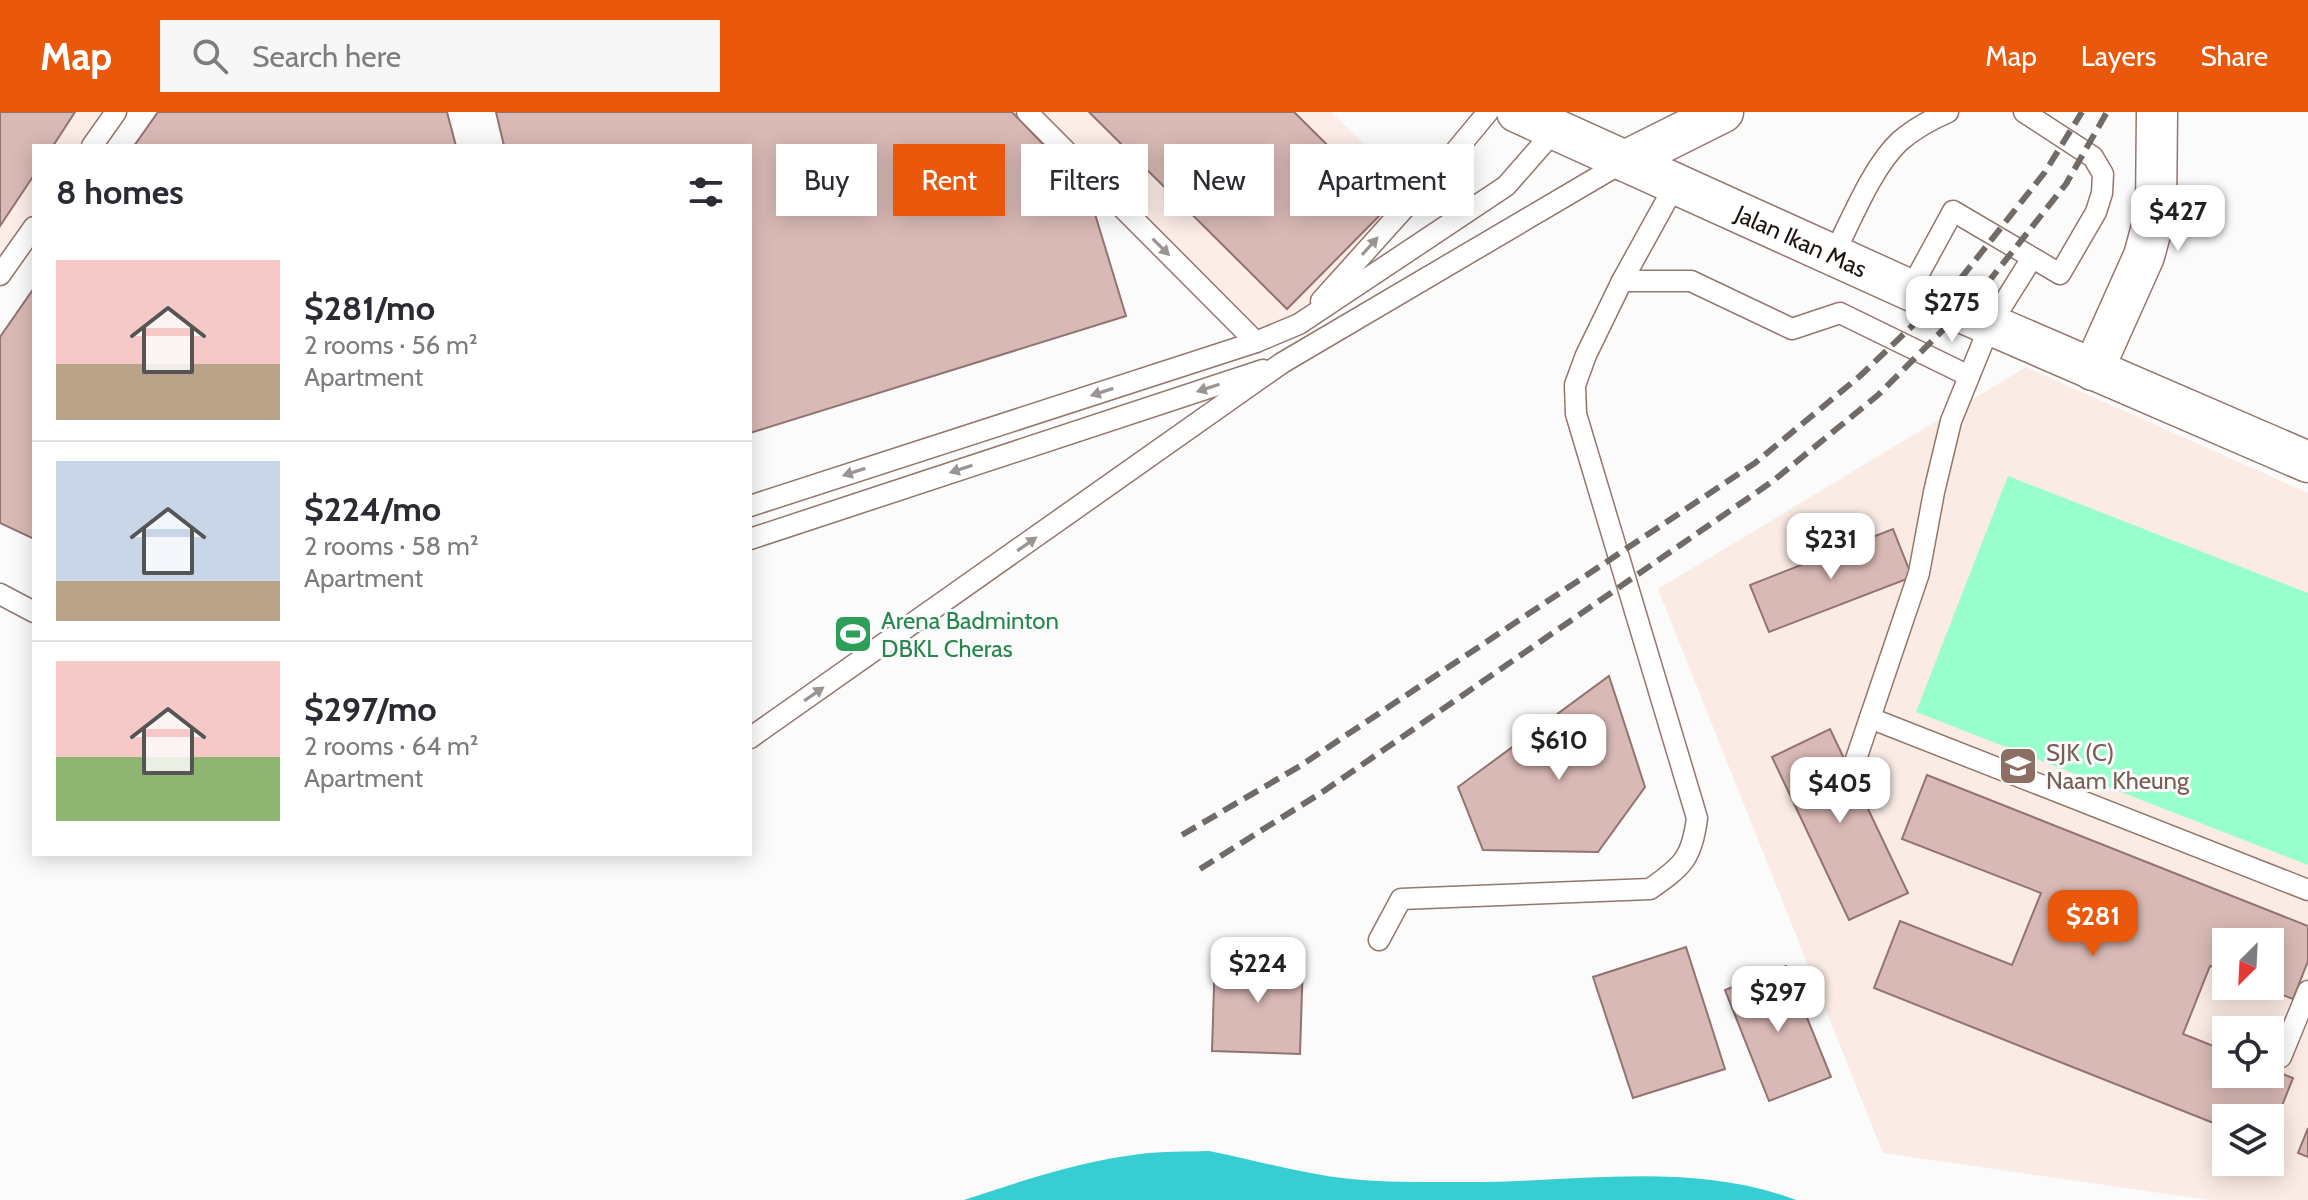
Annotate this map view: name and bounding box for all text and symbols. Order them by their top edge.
search box [160,20,720,92]
text: Map [40,33,112,80]
icon: search [188,34,232,78]
text: Search here [252,38,401,75]
text: Map [1985,39,2037,73]
text: Layers [2081,39,2156,73]
text: Share [2200,39,2268,73]
chip: Buy [776,144,877,216]
chip: Rent [893,144,1005,216]
chip: Filters [1021,144,1148,216]
chip: New [1164,144,1274,216]
chip: Apartment [1290,144,1474,216]
icon: filters [684,170,728,214]
text: 8 homes [56,171,184,213]
pin: $427 [2131,185,2225,253]
text: $427 [2149,195,2207,227]
street label: Jalan Ikan Mas [1730,198,1872,283]
one-way arrow [1151,237,1170,256]
one-way arrow [1361,237,1379,256]
pin: $275 [1905,276,1999,344]
text: $275 [1924,286,1980,318]
text: $281/mo [304,287,435,329]
icon: home [120,292,216,388]
text: 2 rooms · 56 m² [304,329,478,361]
text: Apartment [304,361,423,393]
one-way arrow [1195,382,1219,394]
one-way arrow [1089,386,1113,399]
one-way arrow [949,464,973,476]
one-way arrow [842,467,866,479]
text: $224/mo [304,488,441,530]
icon: home [120,493,216,589]
pin: $231 [1784,513,1878,581]
text: $231 [1805,523,1857,555]
text: 2 rooms · 58 m² [304,530,479,562]
one-way arrow [1017,537,1037,553]
text: Apartment [304,562,423,594]
place label: Arena Badminton DBKL Cheras [881,606,1059,663]
sports icon: Arena Badminton DBKL Cheras [832,613,874,655]
one-way arrow [804,687,825,702]
text: $297/mo [304,688,437,730]
icon: home [120,693,216,789]
pin: $610 [1512,714,1606,782]
text: $610 [1530,724,1588,756]
text: 2 rooms · 64 m² [304,730,479,762]
place label: SJK (C) Naam Kheung [2046,738,2190,795]
school or university icon: SJK (C) Naam Kheung [1997,745,2039,787]
pin: $405 [1793,757,1887,825]
text: Apartment [304,762,423,794]
text: $405 [1808,767,1872,799]
pin: $281 [2046,890,2140,958]
text: $281 [2066,900,2120,932]
north arrow [2212,928,2284,1000]
map controls [2212,928,2284,1176]
pin: $224 [1211,937,1305,1005]
text: $224 [1229,947,1287,979]
pin: $297 [1731,966,1825,1034]
text: $297 [1750,976,1806,1008]
button: locate [2212,1016,2284,1088]
button: layers [2212,1104,2284,1176]

